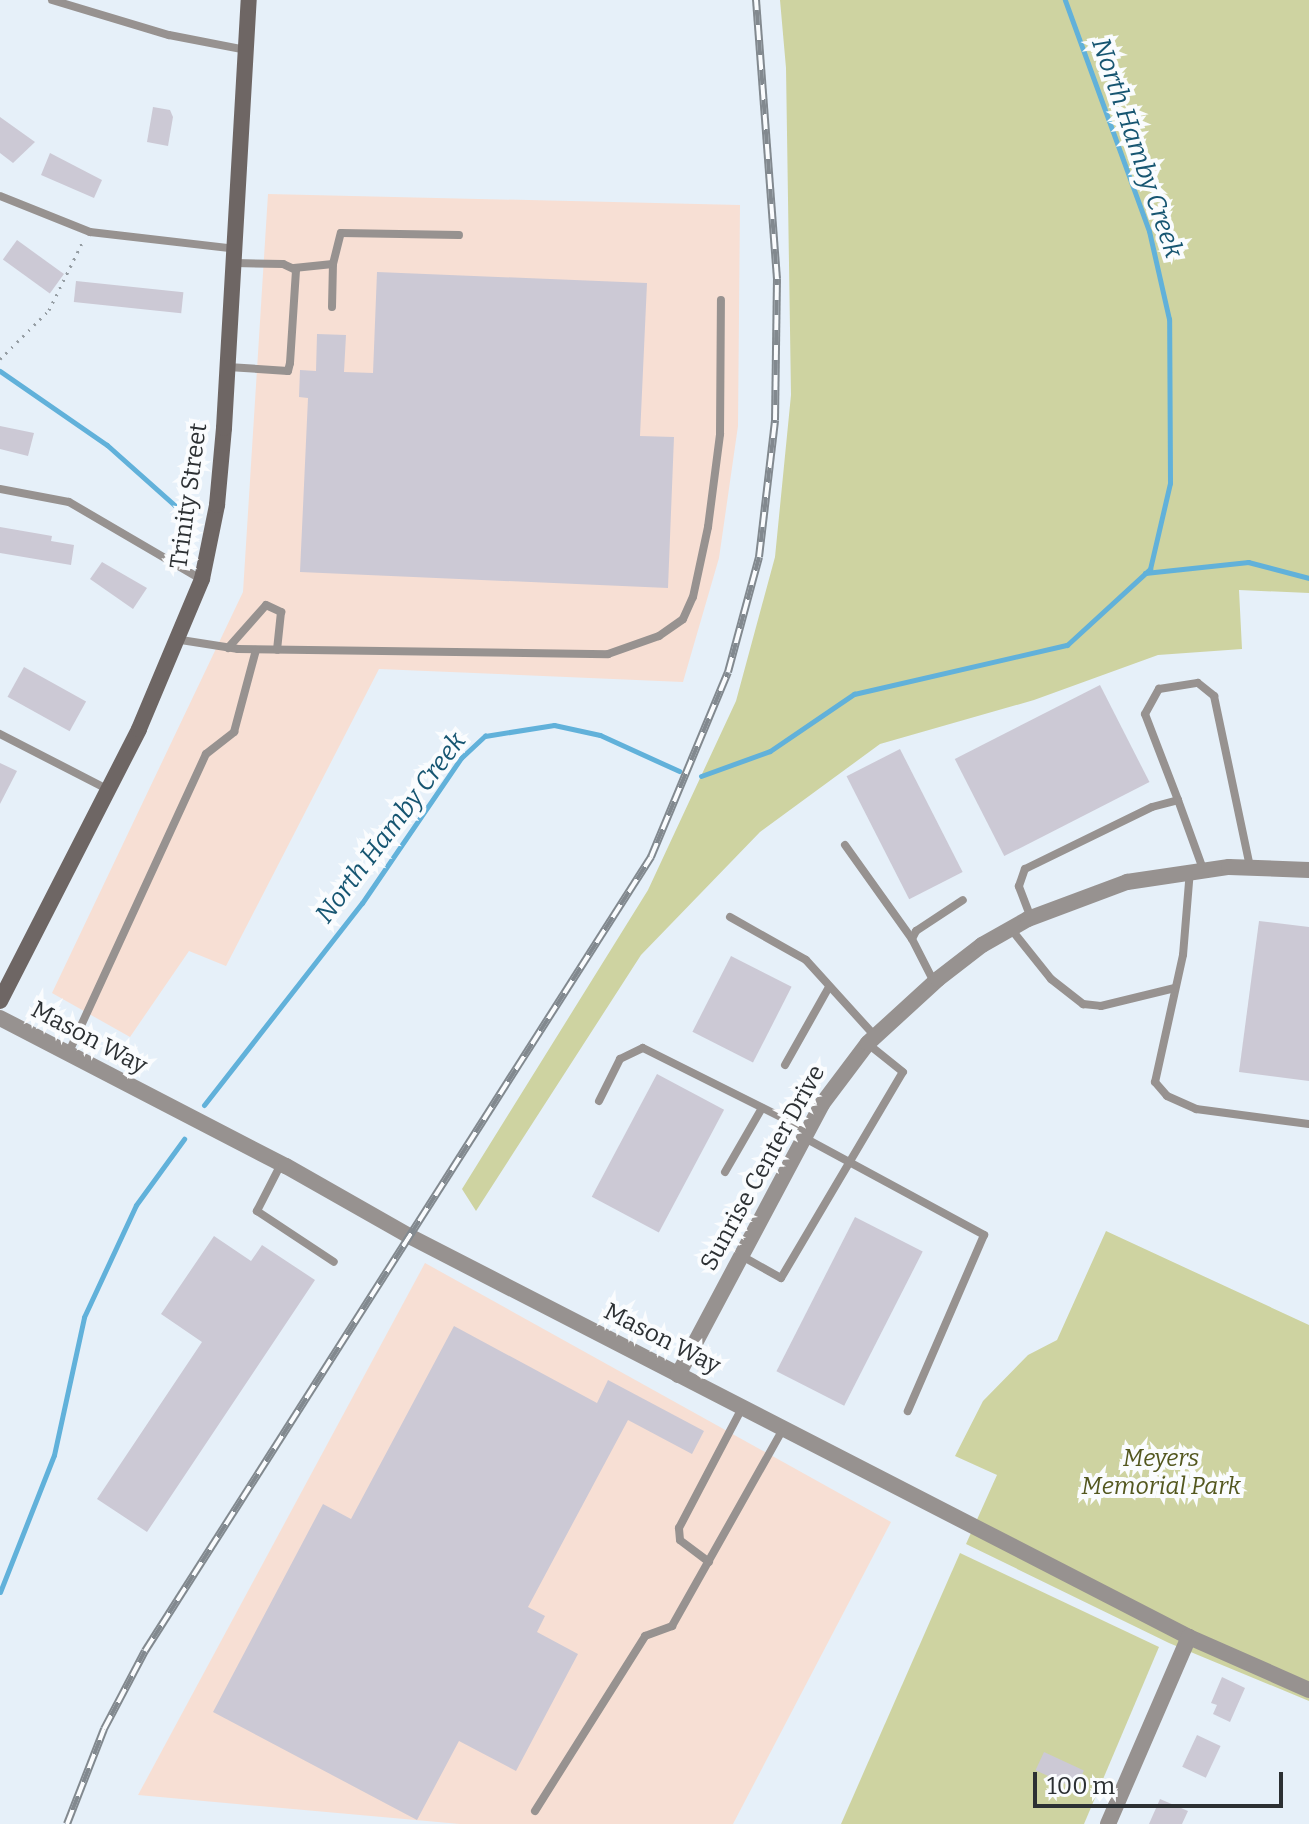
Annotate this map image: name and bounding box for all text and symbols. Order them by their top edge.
water label: North Hamby Creek [1085,34,1189,262]
street label: Trinity Street [165,421,213,571]
water label: North Hamby Creek [309,727,473,929]
street label: Mason Way [26,995,152,1081]
street label: Sunrise Center Drive [695,1060,831,1276]
street label: Mason Way [599,1297,725,1381]
park label: Meyers Memorial Park [1081,1445,1241,1501]
scale bar [1037,1756,1287,1806]
text: 100 m [1047,1772,1115,1800]

